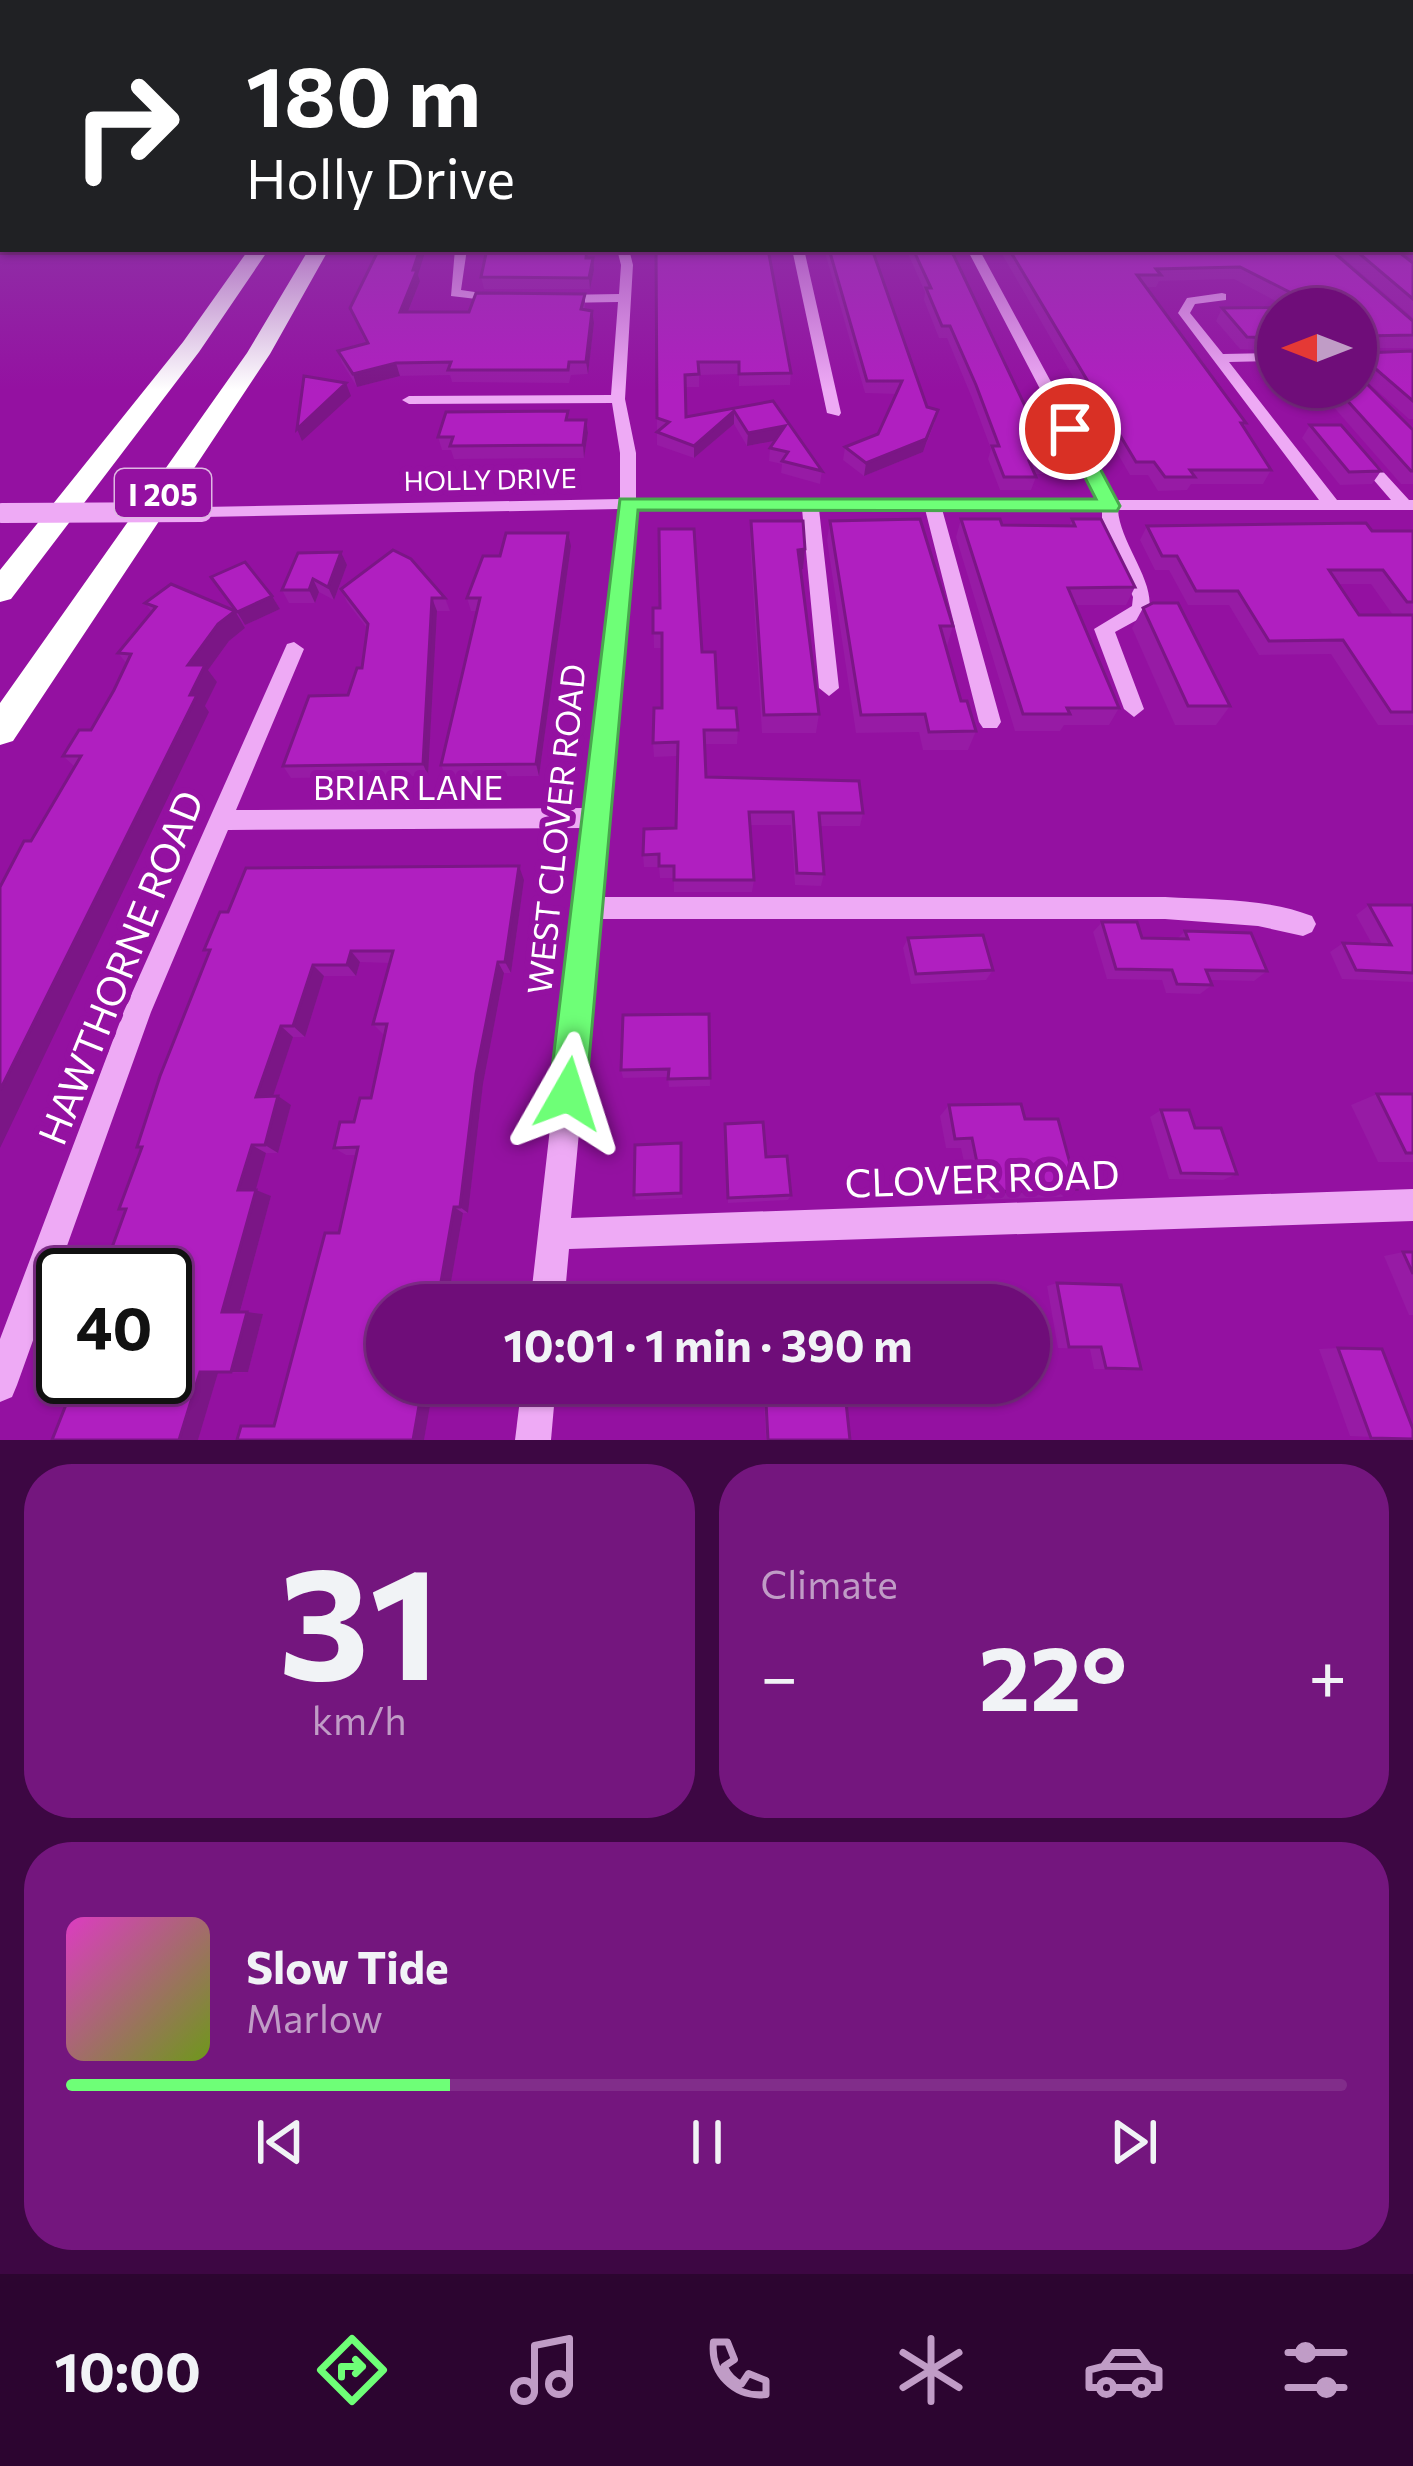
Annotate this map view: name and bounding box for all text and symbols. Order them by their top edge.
text: 180 m [246,42,481,144]
icon: right [48,48,204,204]
text: Holly Drive [246,144,515,210]
north arrow [1257,288,1377,408]
map controls [1257,288,1377,408]
pin [1019,378,1121,480]
icon: arrive [1037,396,1103,462]
street label: HOLLY DRIVE [403,461,577,497]
road number: I 205 [115,469,211,517]
street label: WEST CLOVER ROAD [517,662,593,996]
street label: BRIAR LANE [313,766,503,807]
street label: HAWTHORNE ROAD [26,783,212,1151]
position arrow [505,1031,631,1157]
street label: CLOVER ROAD [844,1148,1120,1206]
speed limit sign: 40 [36,1248,192,1404]
text: 10:01 · 1 min · 390 m [503,1316,913,1371]
text: 31 [279,1521,440,1712]
text: Climate [761,1559,898,1607]
text: 22° [979,1619,1127,1730]
text: − [761,1634,798,1715]
text: + [1308,1634,1347,1715]
text: km/h [312,1695,407,1743]
text: Slow Tide [246,1938,449,1993]
text: Marlow [246,1993,383,2041]
icon: previous [247,2109,313,2175]
icon: pause [674,2109,740,2175]
icon: next [1101,2109,1167,2175]
icon: directions [310,2328,394,2412]
icon: music [503,2328,587,2412]
icon: phone [696,2328,780,2412]
icon: climate [889,2328,973,2412]
icon: car [1082,2328,1166,2412]
icon: filters [1274,2328,1358,2412]
text: 10:00 [54,2337,201,2403]

